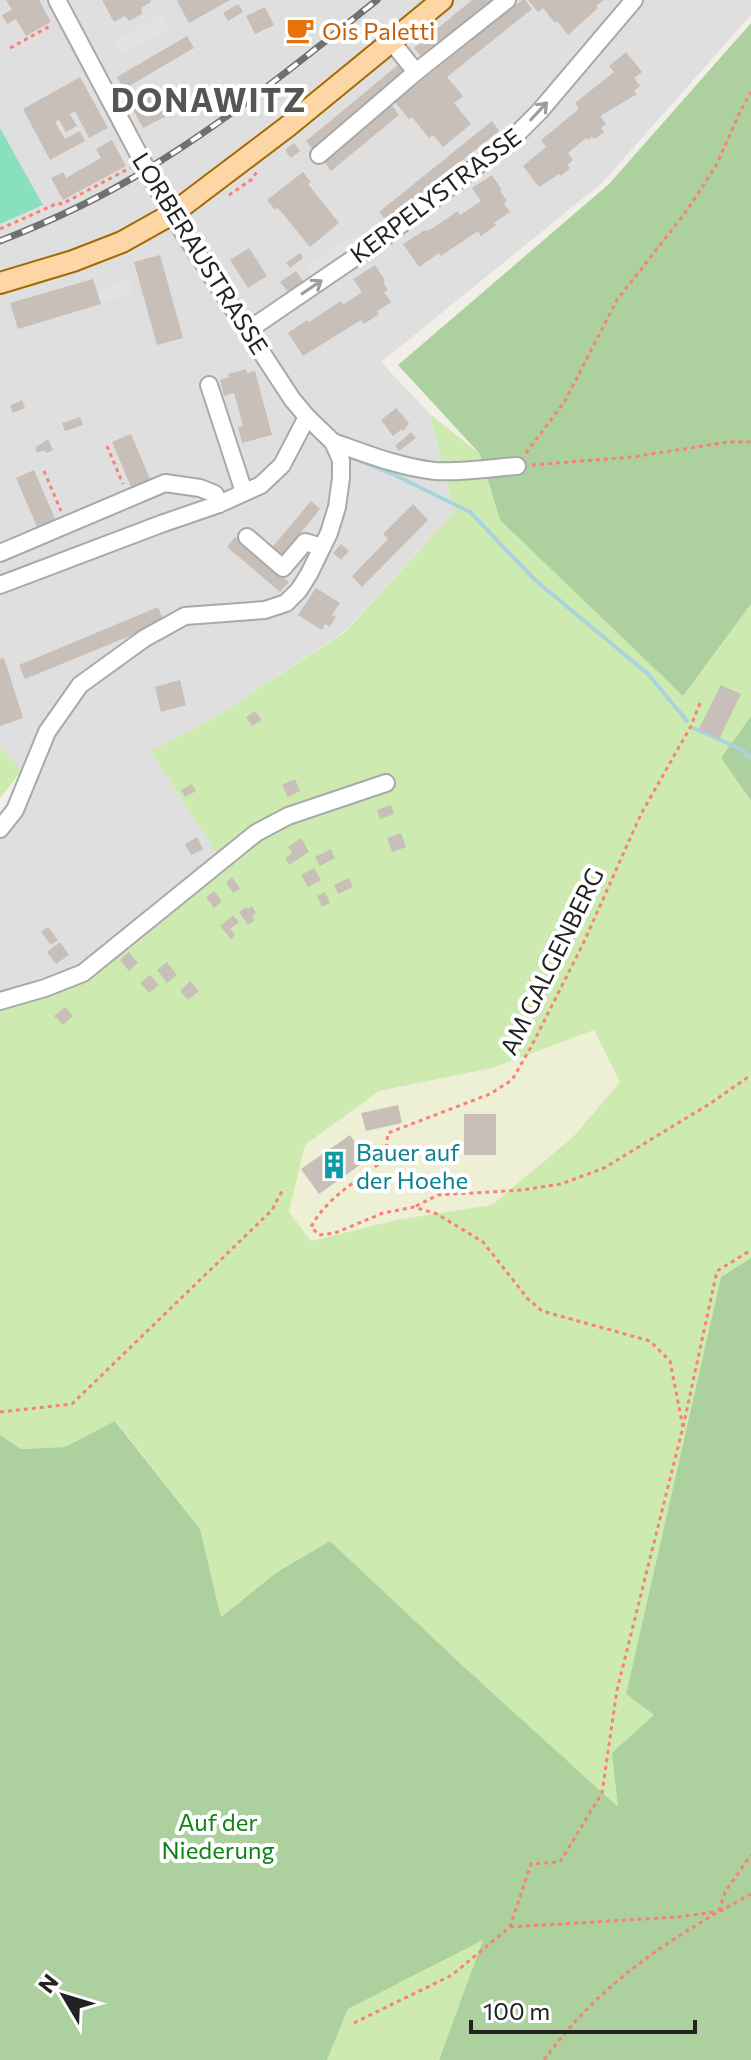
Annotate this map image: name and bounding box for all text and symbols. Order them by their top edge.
cafe icon: Ois Paletti [285,15,315,45]
place label: Ois Paletti [322,16,435,45]
district label: DONAWITZ [111,79,307,119]
one-way arrow [530,101,549,121]
street label: KERPELYSTRASSE [344,121,526,269]
street label: LORBERAUSTRASSE [127,147,275,359]
one-way arrow [300,279,322,295]
street label: AM GALGENBERG [493,863,609,1059]
place label: Bauer auf der Hoehe [356,1137,468,1194]
building icon: Bauer auf der Hoehe [319,1150,349,1180]
park label: Auf der Niederung [161,1807,275,1864]
north arrow [24,1956,104,2036]
text: N [32,1969,64,1998]
scale bar [471,1984,695,2034]
text: 100 m [483,1996,550,2025]

